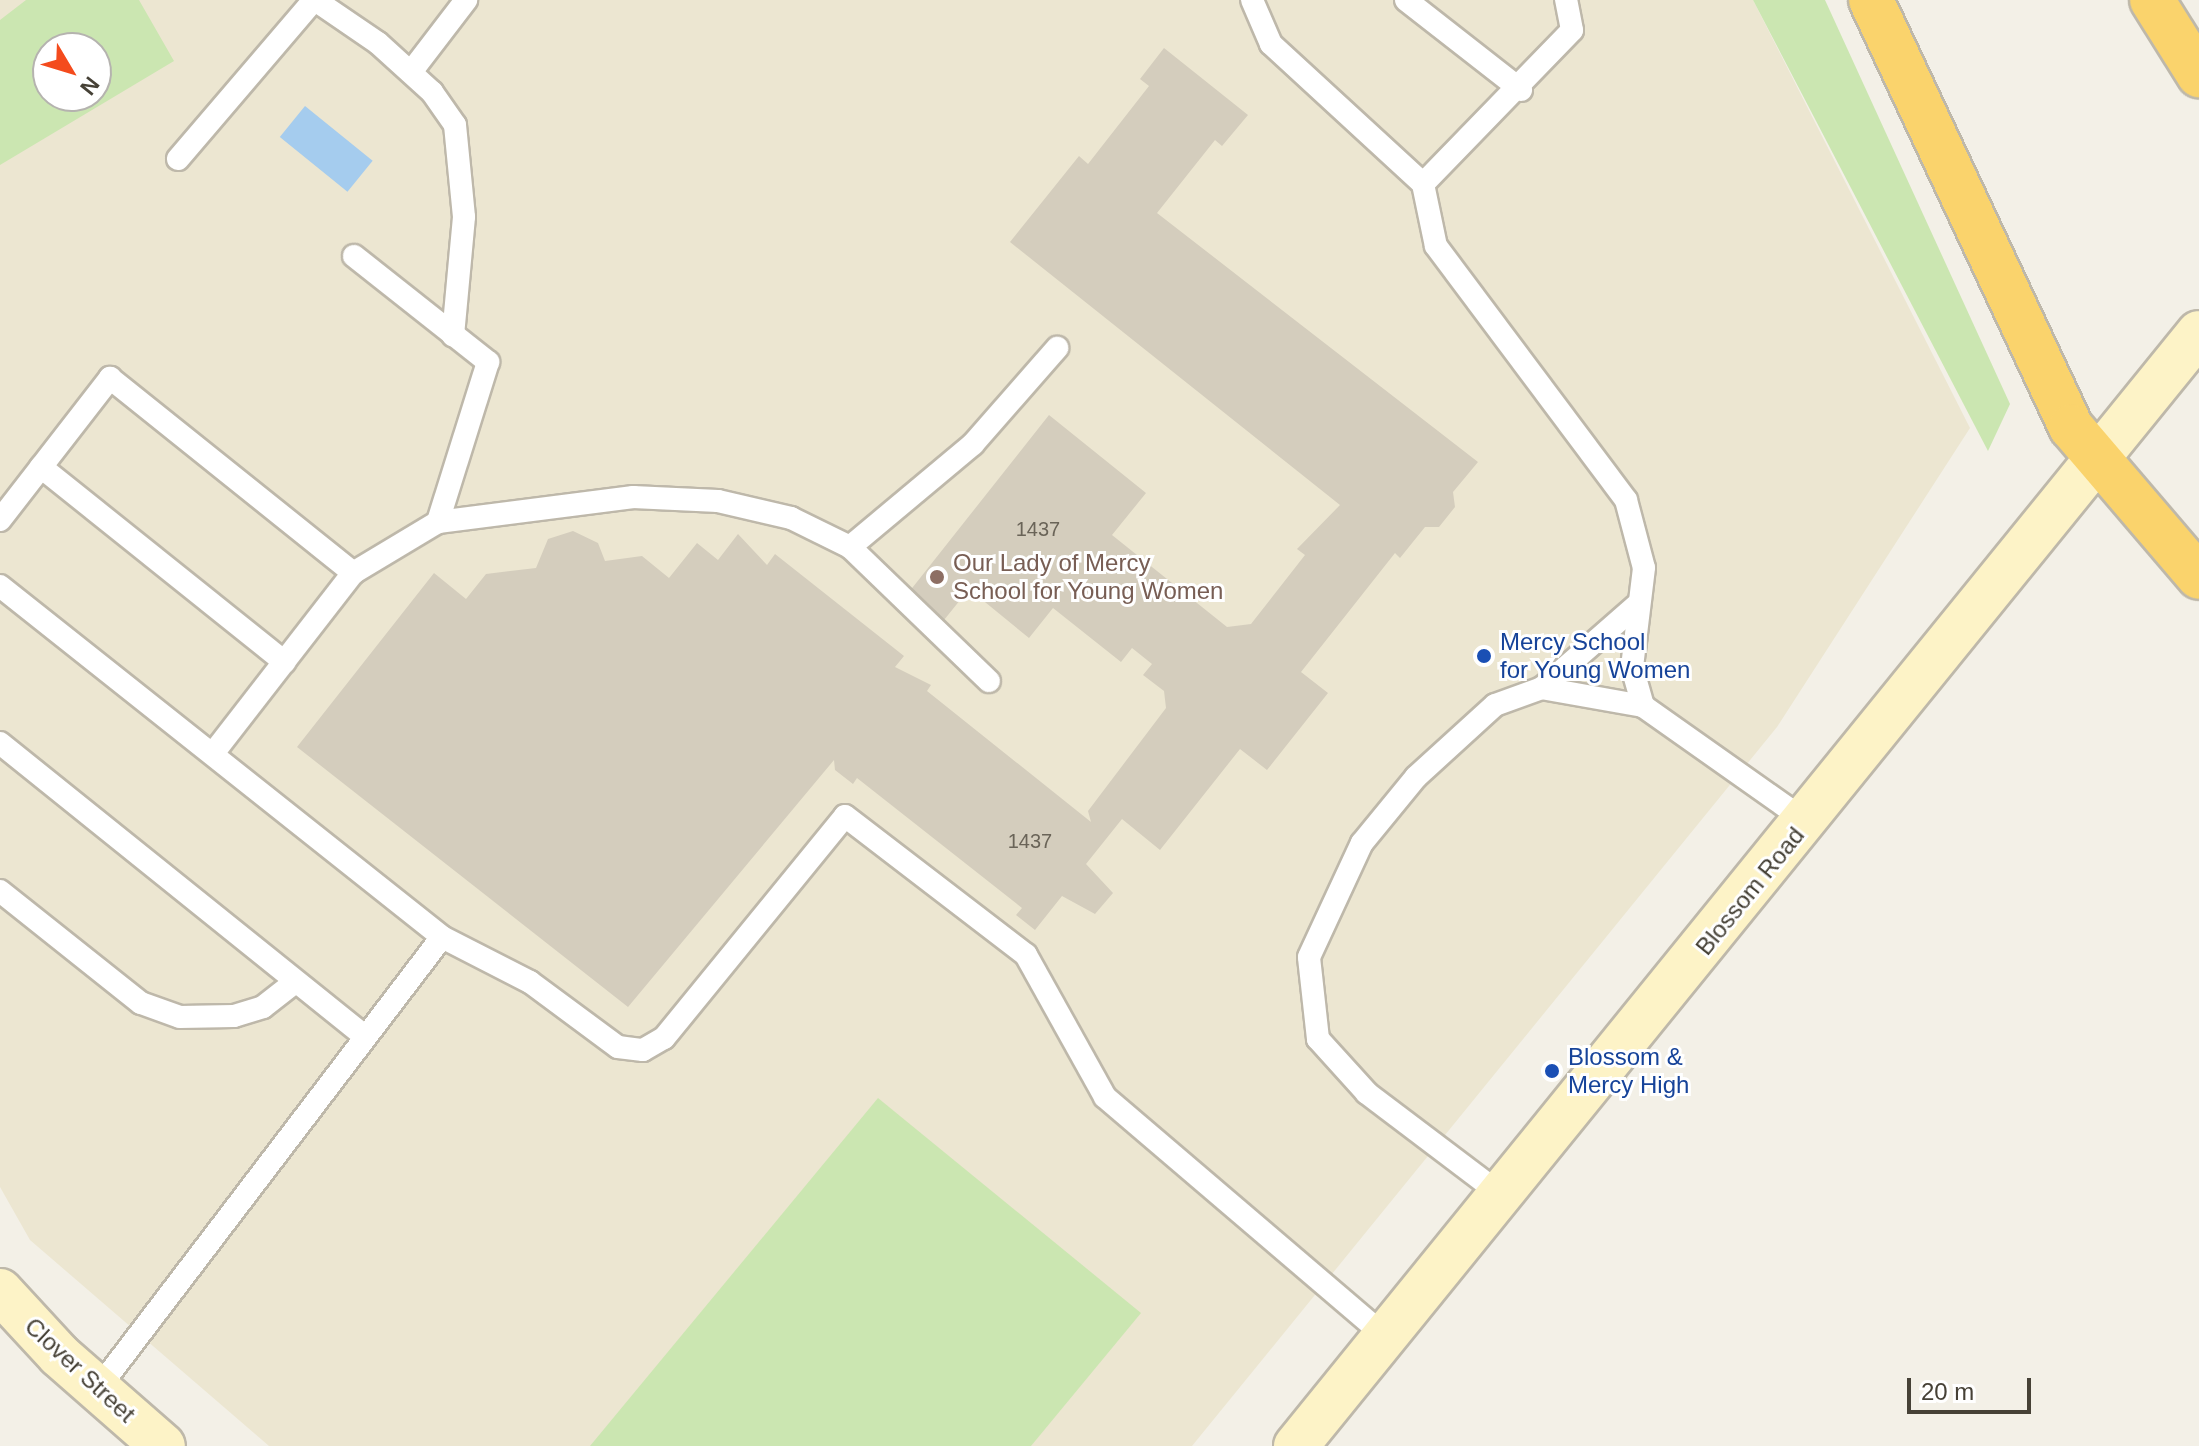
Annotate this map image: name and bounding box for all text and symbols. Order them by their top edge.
north arrow [32,32,112,112]
text: N [75,72,104,100]
house number: 1437 [1016,517,1060,541]
place label: Our Lady of Mercy School for Young Women [953,549,1224,605]
marker: Our Lady of Mercy School for Young Women [928,568,946,586]
place label: Mercy School for Young Women [1500,628,1691,684]
marker: Mercy School for Young Women [1475,647,1493,665]
street label: Blossom Road [1690,821,1810,961]
house number: 1437 [1008,829,1052,853]
place label: Blossom & Mercy High [1568,1043,1689,1099]
marker: Blossom & Mercy High [1543,1062,1561,1080]
street label: Clover Street [19,1312,141,1428]
scale bar [1911,1362,2035,1412]
text: 20 m [1921,1378,1974,1405]

